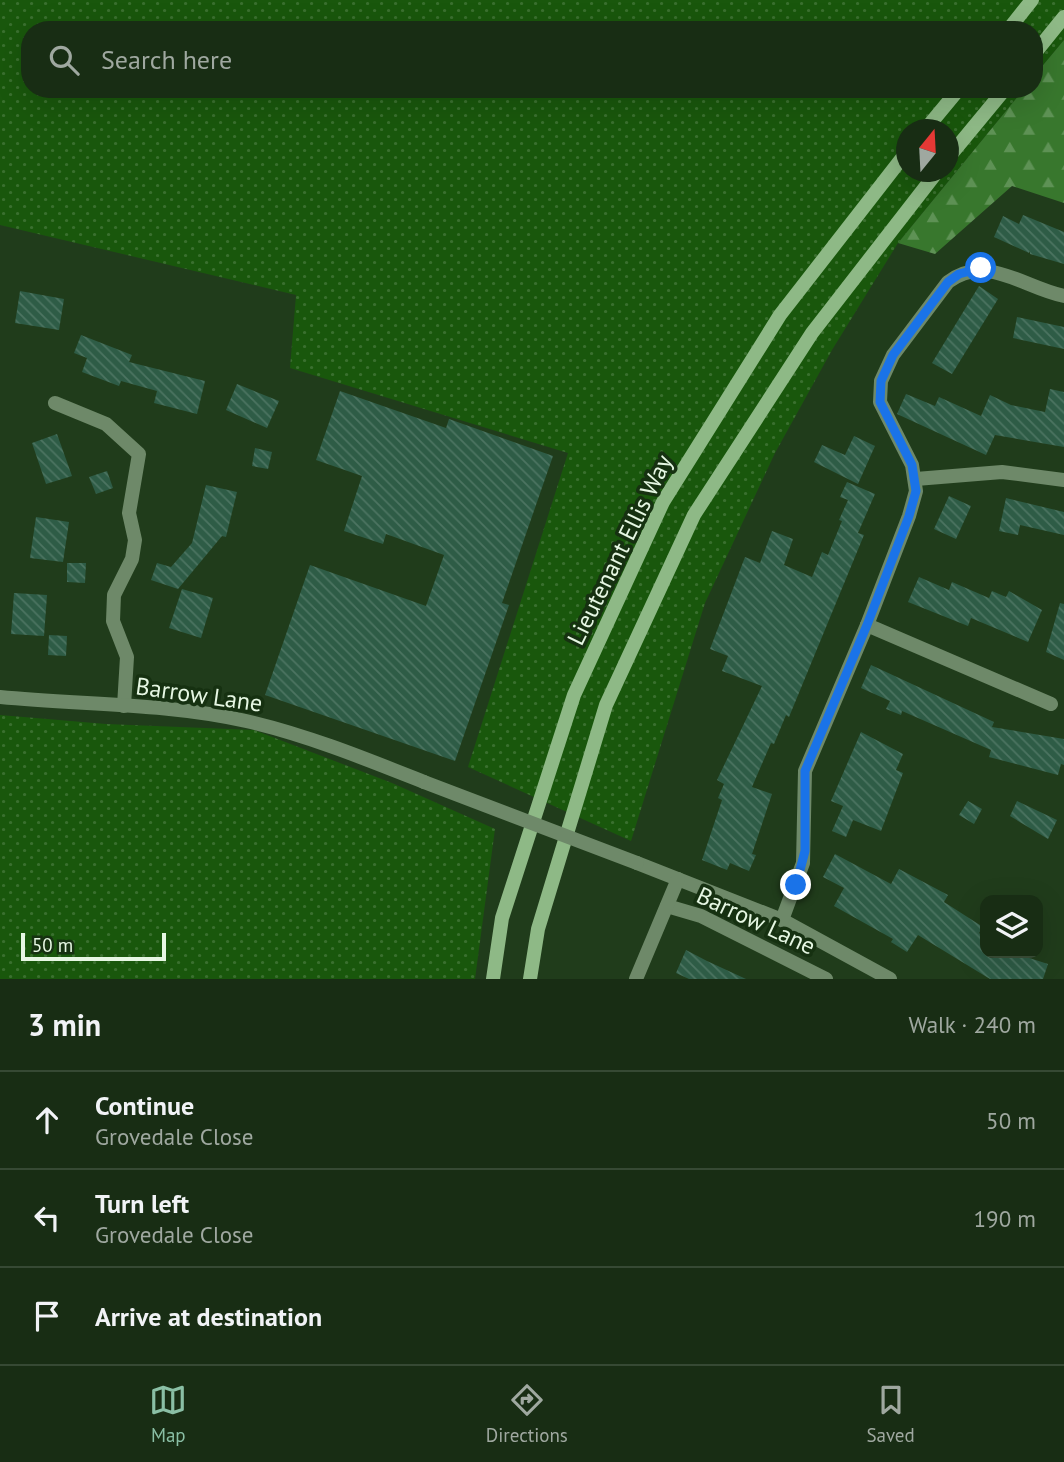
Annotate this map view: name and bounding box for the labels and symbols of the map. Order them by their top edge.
north arrow [896,119,959,182]
route start [965,252,996,283]
street label: Lieutenant Ellis Way [560,449,679,650]
street label: Barrow Lane [134,670,264,719]
route end [780,869,811,900]
street label: Barrow Lane [692,880,821,962]
scale bar [21,930,166,962]

